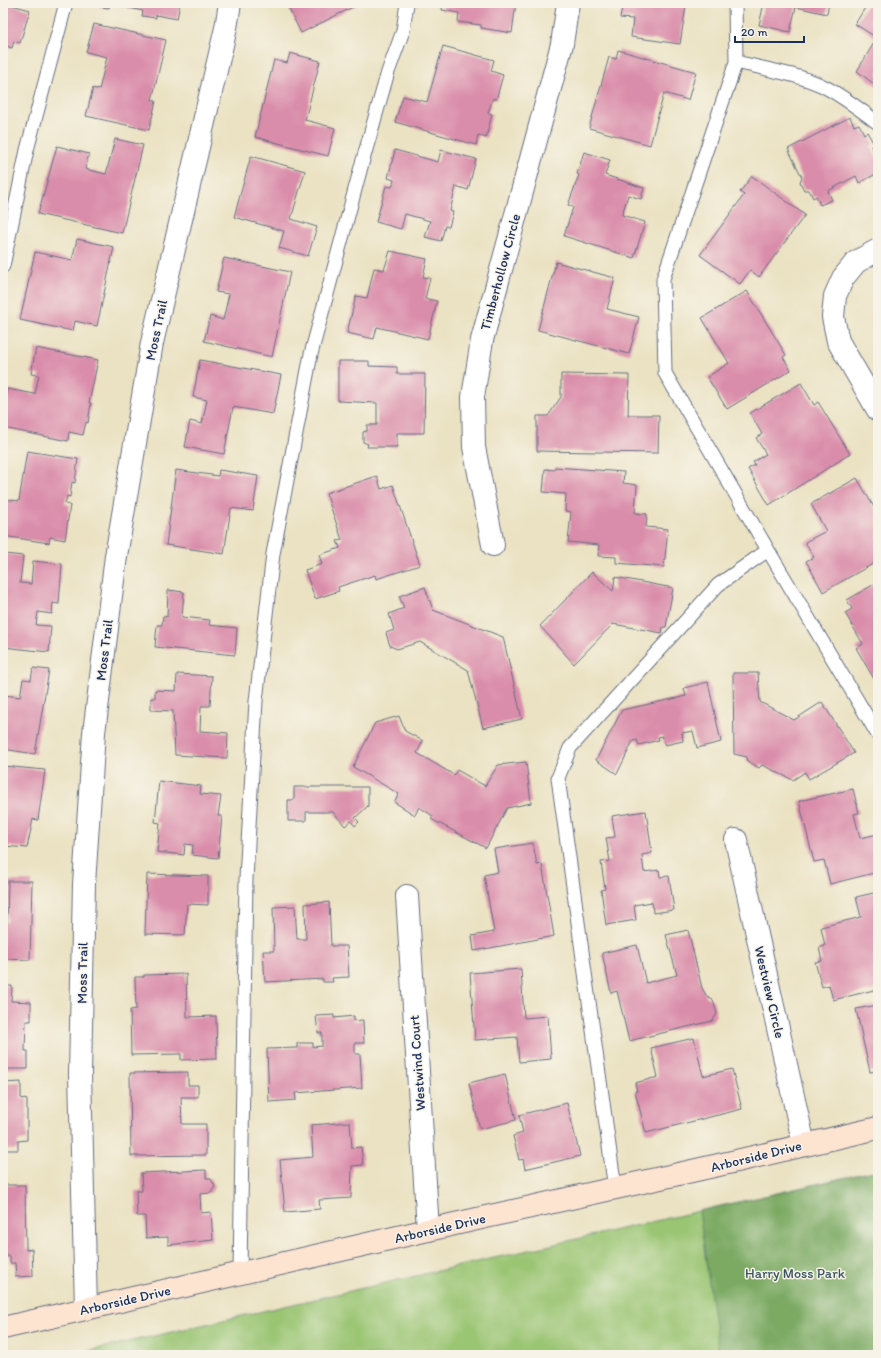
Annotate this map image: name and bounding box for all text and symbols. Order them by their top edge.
scale bar [735,18,804,44]
text: 20 m [741,25,768,39]
street label: Timberhollow Circle [477,212,524,332]
street label: Moss Trail [142,298,171,362]
street label: Moss Trail [92,618,117,682]
street label: Moss Trail [73,942,92,1004]
street label: Westview Circle [751,944,788,1040]
street label: Westwind Court [406,1014,429,1111]
street label: Arborside Drive [709,1137,804,1176]
street label: Arborside Drive [393,1210,488,1247]
park label: Harry Moss Park [745,1265,846,1282]
street label: Arborside Drive [78,1282,173,1319]

